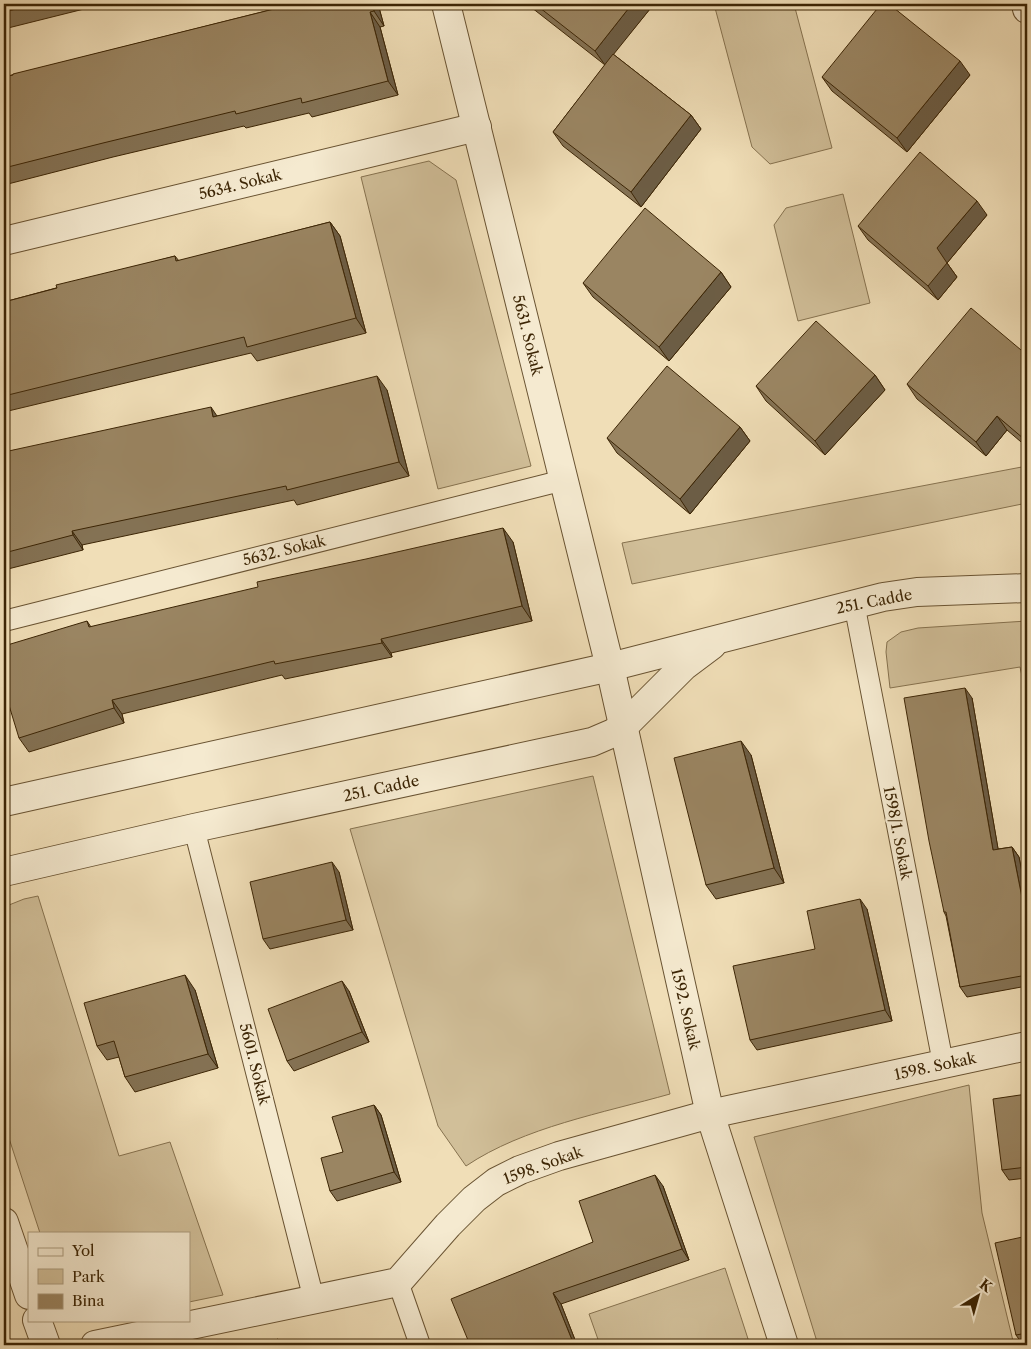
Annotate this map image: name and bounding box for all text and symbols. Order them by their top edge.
street label: 5634. Sokak [197,164,285,203]
street label: 5631. Sokak [509,293,548,379]
street label: 5632. Sokak [241,530,329,569]
street label: 251. Cadde [834,584,914,618]
street label: 251. Cadde [341,771,421,805]
street label: 1598/1. Sokak [880,785,917,883]
street label: 1592. Sokak [667,966,705,1053]
street label: 5601. Sokak [236,1021,275,1108]
street label: 1598. Sokak [892,1048,979,1084]
street label: 1598. Sokak [501,1141,587,1188]
legend [28,1232,190,1322]
text: Yol [71,1241,95,1260]
text: Park [72,1267,106,1286]
north arrow [954,1272,1004,1322]
text: K [976,1275,996,1297]
text: Bina [72,1291,104,1310]

